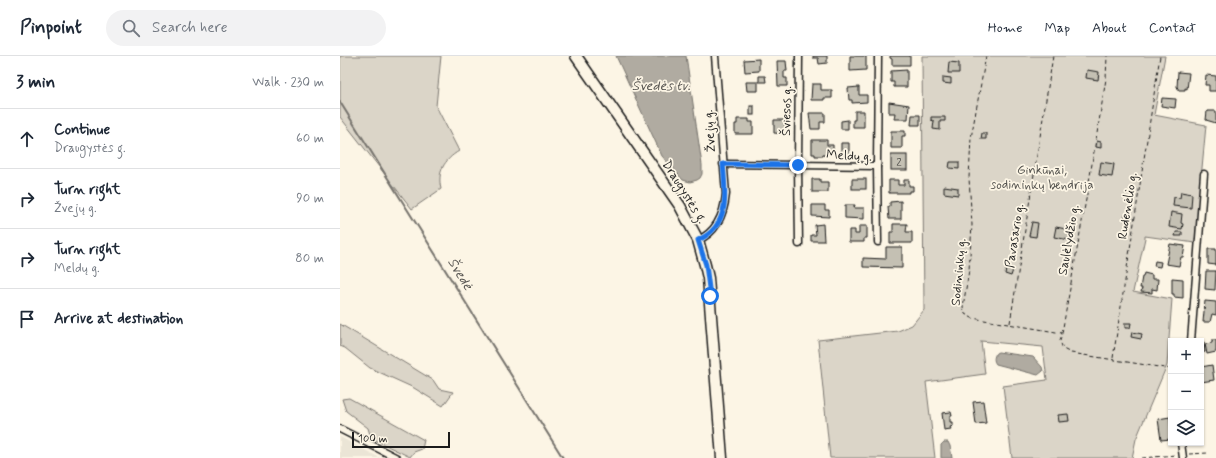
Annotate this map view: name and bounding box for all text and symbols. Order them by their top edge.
search box [106,10,386,46]
text: Pinpoint [20,15,82,40]
icon: search [120,17,142,39]
text: Search here [152,18,228,38]
text: Home [988,19,1022,37]
text: Map [1044,19,1070,37]
text: About [1092,19,1127,37]
text: Contact [1149,19,1196,37]
text: 3 min [16,71,55,93]
text: Walk · 230 m [252,74,324,91]
water label: Švedės tv. [632,77,690,95]
street label: Šviesos g. [778,86,796,136]
street label: Žvejų g. [700,109,720,153]
text: Continue [54,120,110,140]
icon: ahead [16,128,38,150]
text: 60 m [296,130,324,147]
text: Draugystės g. [54,140,126,157]
street label: Meldų g. [826,146,873,166]
route end [789,156,807,174]
house number: 2 [896,156,902,170]
street label: Draugystės g. [656,157,710,228]
park label: Ginkūnai, sodininkų bendrija [991,162,1094,194]
street label: Rudenėlio g. [1114,171,1142,241]
text: Turn right [54,180,121,200]
icon: right [16,188,38,210]
text: 90 m [296,190,324,207]
text: Žvejų g. [54,200,97,217]
street label: Pavasario g. [1002,202,1029,269]
street label: Saulėlydžio g. [1054,203,1084,276]
street label: Sodininkų g. [948,237,970,306]
text: Turn right [54,240,121,260]
icon: right [16,248,38,270]
text: 80 m [295,250,324,267]
water label: Švedė [443,254,477,294]
text: Meldų g. [54,260,100,277]
route start [701,287,719,305]
icon: arrive [16,308,38,330]
text: Arrive at destination [54,309,183,329]
map controls [1168,338,1204,446]
button: + [1168,338,1204,374]
button: − [1168,374,1204,410]
button: layers [1168,410,1204,446]
scale bar [352,430,450,449]
text: 100 m [358,432,388,446]

